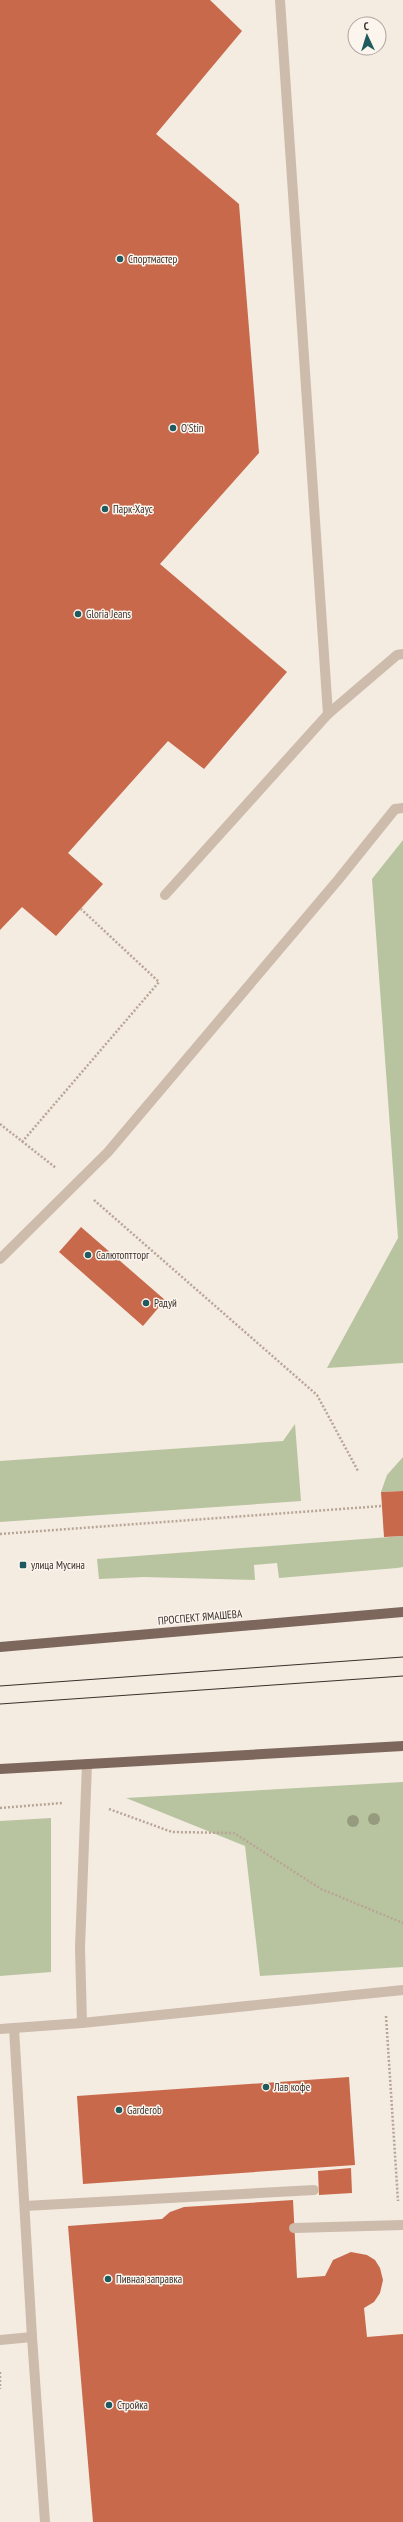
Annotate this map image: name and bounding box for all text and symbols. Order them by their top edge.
north arrow [347,16,387,56]
text: С [363,19,369,33]
place label: Спортмастер [128,252,178,266]
marker: Спортмастер [115,254,125,264]
place label: O'Stin [181,421,204,435]
marker: O'Stin [168,423,178,433]
place label: Парк-Хаус [113,502,153,516]
marker: Парк-Хаус [100,504,110,514]
place label: Gloria Jeans [86,607,131,621]
marker: Gloria Jeans [73,609,83,619]
place label: Салютоптторг [96,1248,150,1262]
marker: Салютоптторг [83,1250,93,1260]
place label: Радуй [154,1296,177,1310]
marker: Радуй [141,1298,151,1308]
place label: улица Мусина [31,1558,85,1572]
marker: улица Мусина [18,1560,28,1570]
street label: ПРОСПЕКТ ЯМАШЕВА [157,1606,243,1628]
place label: Лав кофе [273,2080,311,2094]
marker: Лав кофе [261,2082,271,2092]
place label: Garderob [127,2103,162,2117]
marker: Garderob [114,2105,124,2115]
place label: Пивная заправка [116,2272,182,2286]
marker: Пивная заправка [103,2274,113,2284]
place label: Стройка [117,2398,148,2412]
marker: Стройка [104,2400,114,2410]

